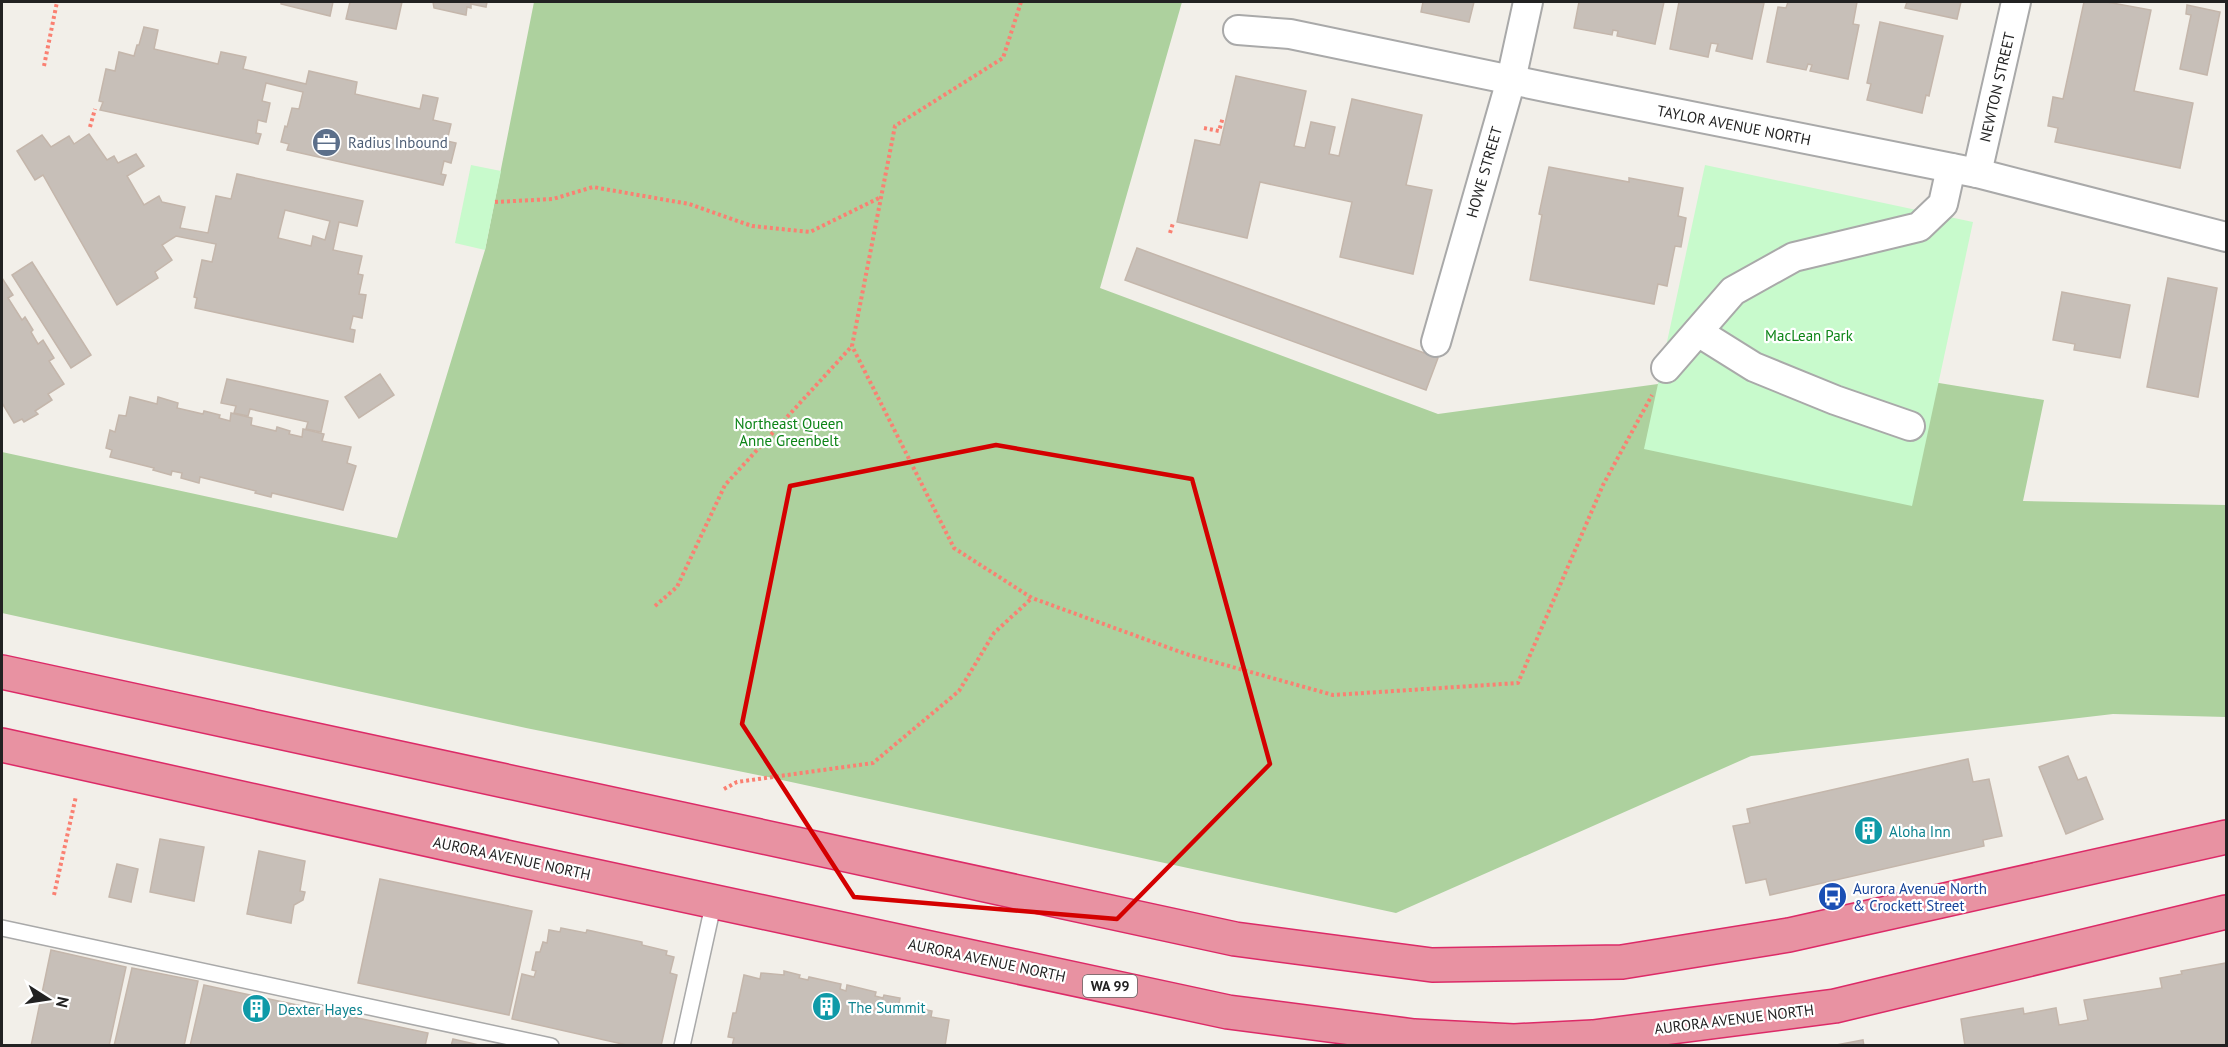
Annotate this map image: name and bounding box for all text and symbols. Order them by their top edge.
street label: NEWTON STREET [1975,30,2019,144]
street label: TAYLOR AVENUE NORTH [1655,101,1813,149]
street label: HOWE STREET [1462,124,1506,220]
office icon: Radius Inbound [311,126,343,158]
place label: Radius Inbound [348,133,448,152]
park label: MacLean Park [1765,326,1854,345]
park label: Northeast Queen Anne Greenbelt [734,414,844,450]
building icon: Aloha Inn [1852,815,1884,847]
place label: Aloha Inn [1889,822,1951,841]
street label: AURORA AVENUE NORTH [431,832,593,884]
place label: Aurora Avenue North & Crockett Street [1853,879,1987,915]
bus stop icon: Aurora Avenue North & Crockett Street [1816,881,1848,913]
street label: AURORA AVENUE NORTH [906,934,1068,986]
north arrow [18,969,78,1029]
road number: WA 99 [1083,975,1137,997]
building icon: The Summit [811,991,843,1023]
building icon: Dexter Hayes [241,993,273,1025]
text: N [52,995,74,1009]
place label: The Summit [848,998,926,1017]
place label: Dexter Hayes [278,1000,363,1019]
street label: AURORA AVENUE NORTH [1653,1000,1815,1038]

